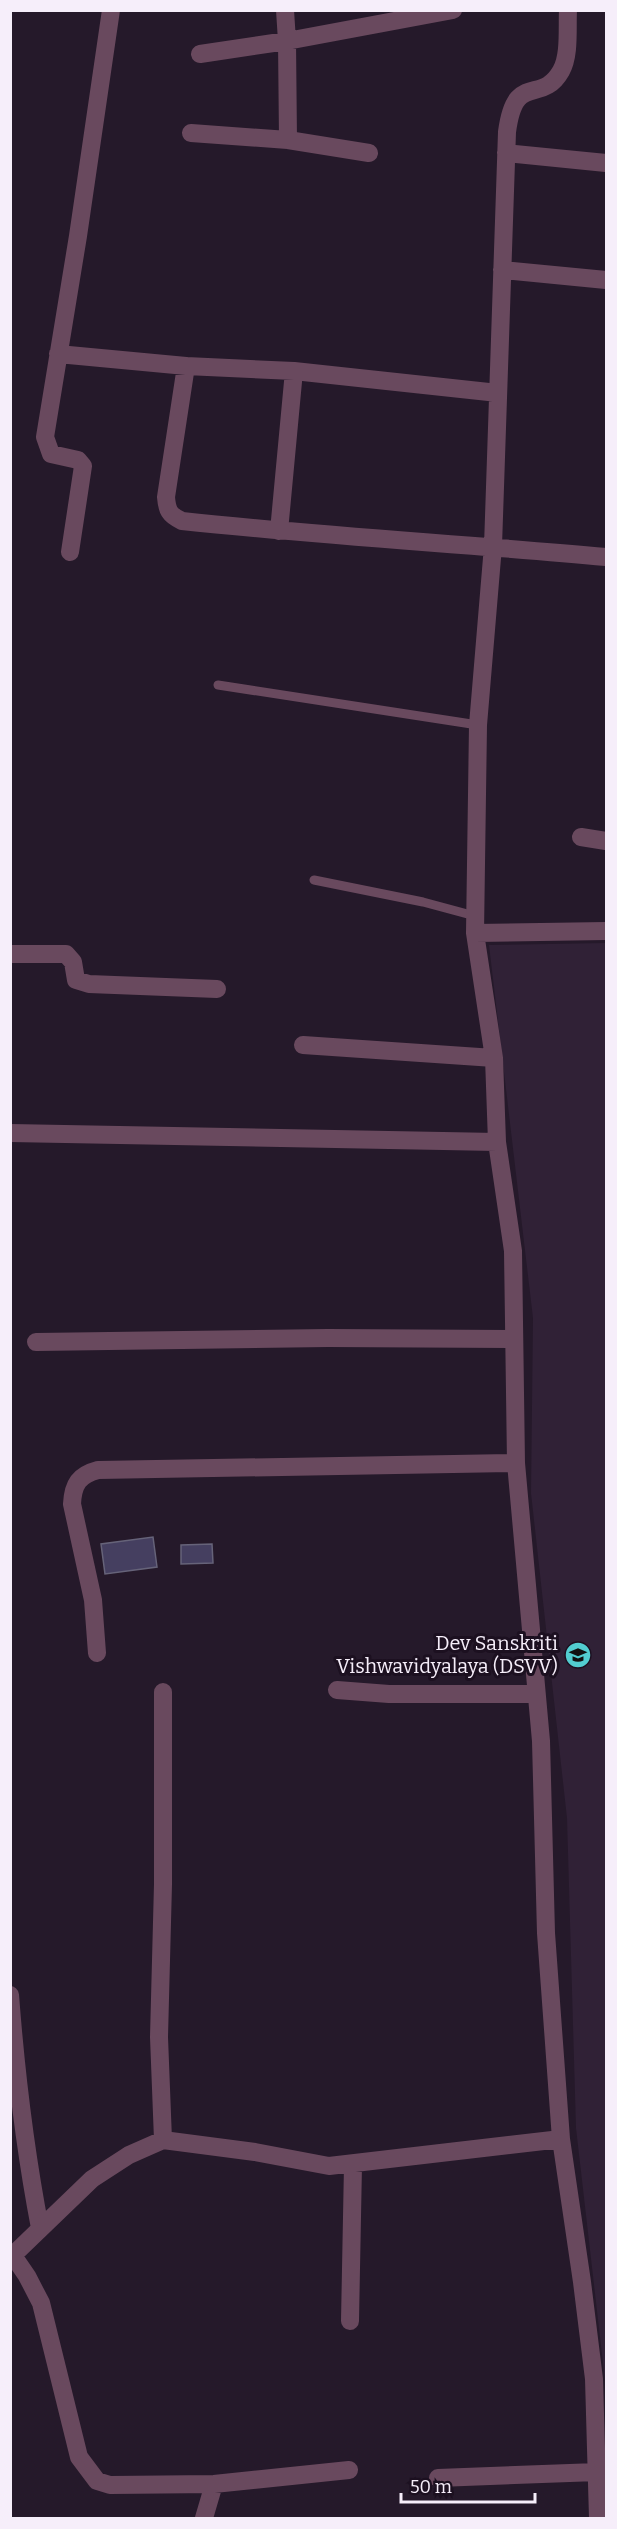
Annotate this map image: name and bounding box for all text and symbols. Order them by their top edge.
place label: Dev Sanskriti Vishwavidyalaya (DSVV) [336,1631,558,1678]
school or university icon: Dev Sanskriti Vishwavidyalaya (DSVV) [563,1640,593,1670]
scale bar [401,2466,534,2504]
text: 50 m [410,2476,452,2498]

